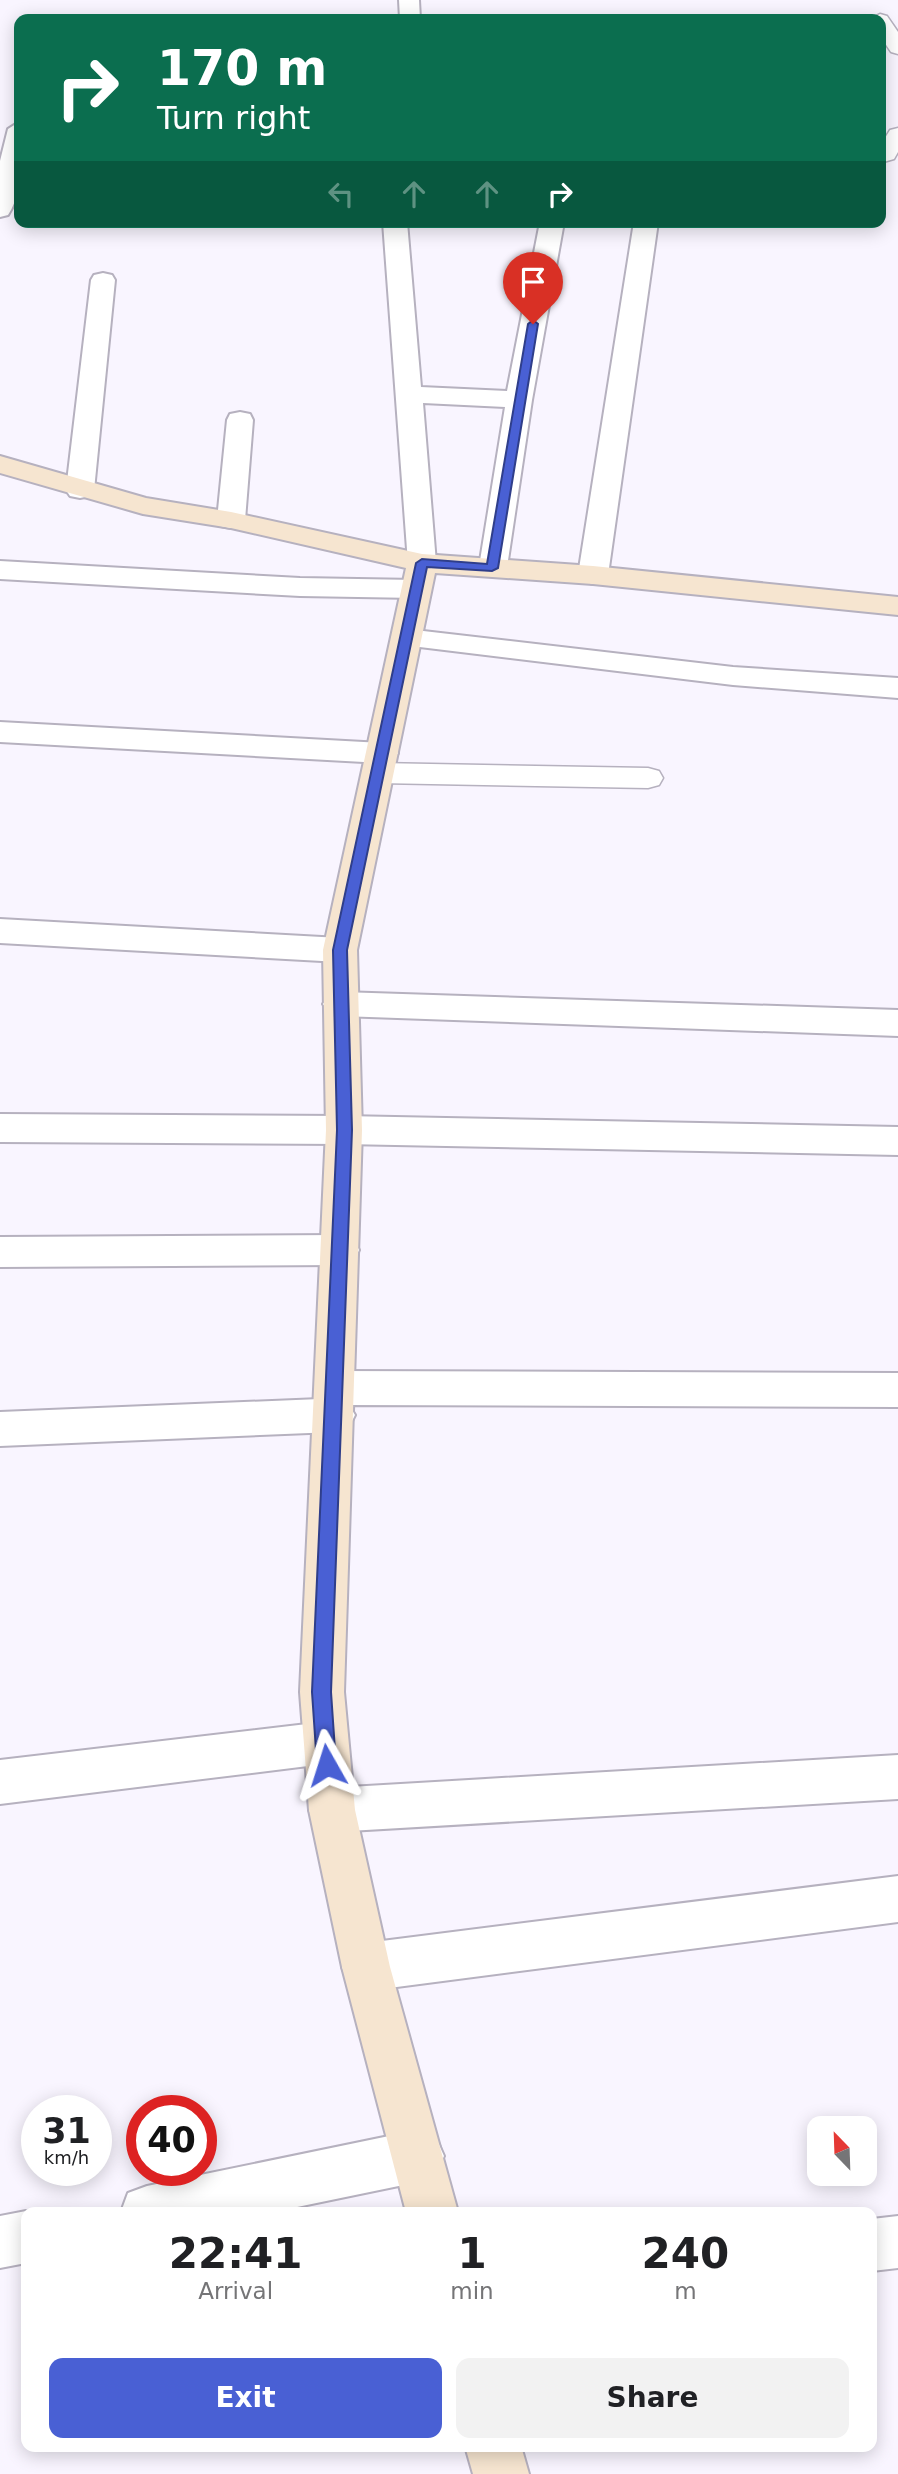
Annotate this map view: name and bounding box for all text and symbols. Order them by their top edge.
text: 170 m [157,40,327,97]
icon: right [42,42,133,133]
text: Turn right [157,99,310,137]
icon: left [322,175,360,213]
icon: ahead [395,175,433,213]
icon: ahead [468,175,506,213]
icon: right [541,175,579,213]
pin [503,252,563,324]
icon: arrive [514,263,552,301]
position arrow [290,1728,364,1802]
speed limit sign: 40 [126,2095,217,2186]
text: 31 [42,2111,91,2151]
north arrow [807,2116,877,2186]
map controls [807,2116,877,2186]
text: km/h [44,2147,89,2168]
text: 22:41 [169,2229,303,2278]
text: 1 [457,2229,487,2278]
text: 240 [642,2229,729,2278]
text: Arrival [198,2278,273,2304]
text: min [450,2278,494,2304]
text: m [674,2278,697,2304]
button: Exit [49,2358,442,2438]
button: Share [456,2358,849,2438]

